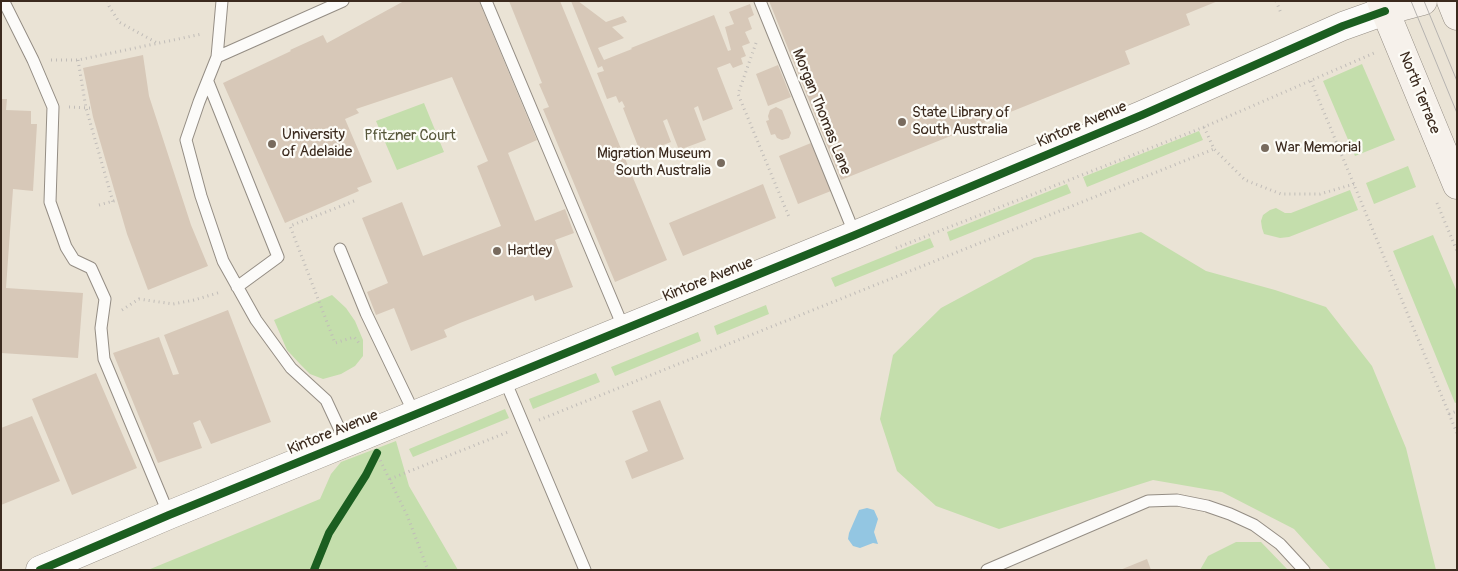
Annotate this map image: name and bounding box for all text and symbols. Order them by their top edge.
street label: Morgan Thomas Lane [788,46,854,178]
street label: North Terrace [1394,49,1444,137]
street label: Kintore Avenue [1034,98,1130,152]
place label: State Library of South Australia [912,104,1010,139]
marker: State Library of South Australia [896,116,908,128]
place label: University of Adelaide [282,126,352,161]
park label: Pfitzner Court [364,127,456,145]
marker: University of Adelaide [266,138,278,150]
place label: War Memorial [1275,139,1361,157]
marker: War Memorial [1259,142,1271,154]
place label: Migration Museum South Australia [597,145,711,180]
marker: Migration Museum South Australia [715,157,727,169]
place label: Hartley [507,242,552,260]
marker: Hartley [491,245,503,257]
street label: Kintore Avenue [660,254,756,306]
street label: Kintore Avenue [285,407,381,459]

